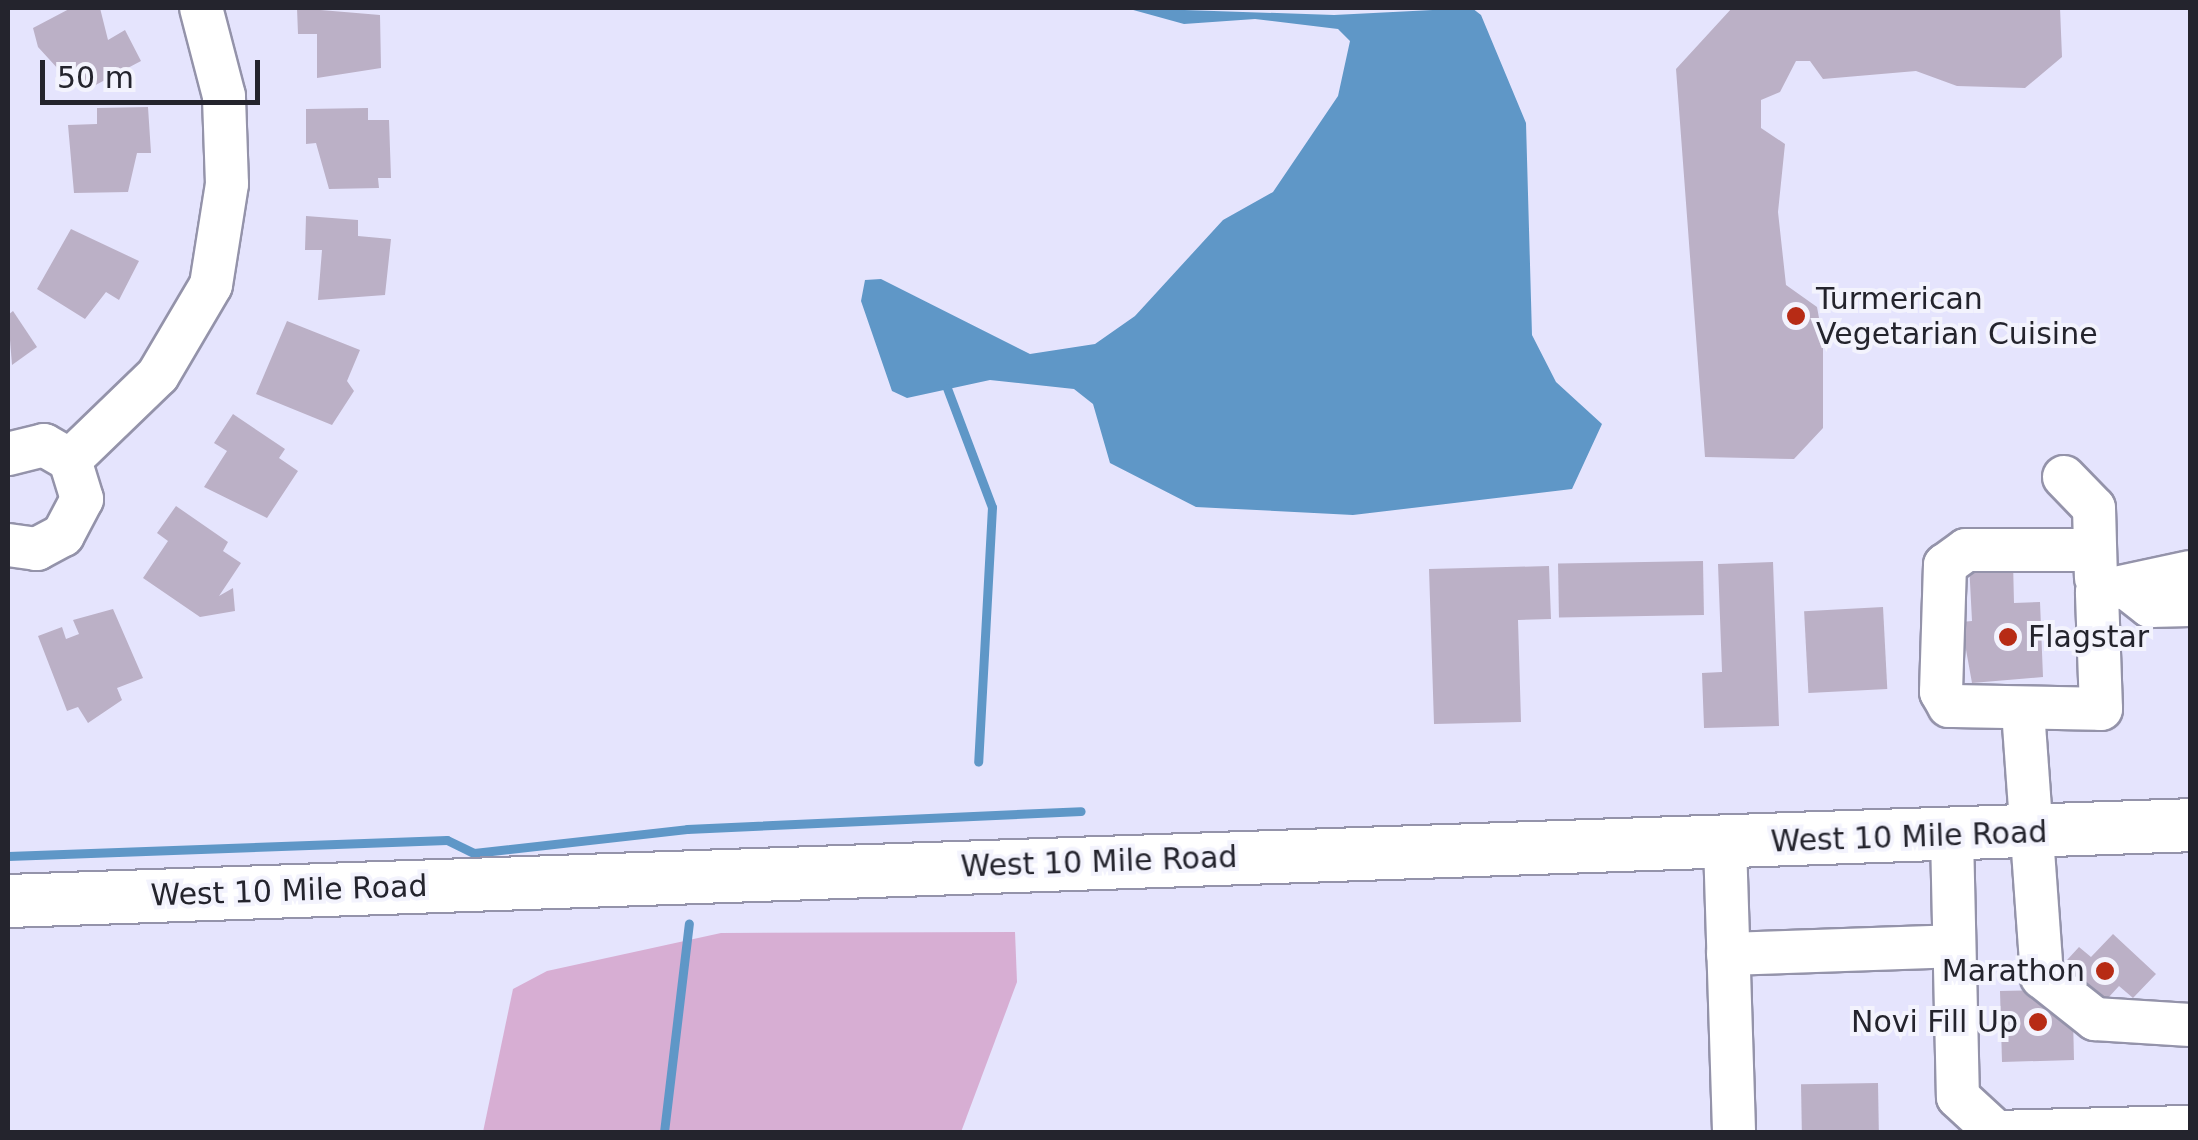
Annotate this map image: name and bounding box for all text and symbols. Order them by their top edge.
scale bar [45,40,265,102]
text: 50 m [57,60,134,95]
place label: Turmerican Vegetarian Cuisine [1816,281,2098,352]
marker: Turmerican Vegetarian Cuisine [1785,305,1807,327]
place label: Flagstar [2028,619,2149,655]
marker: Flagstar [1997,626,2019,648]
street label: West 10 Mile Road [1770,814,2048,860]
street label: West 10 Mile Road [960,839,1238,885]
street label: West 10 Mile Road [150,868,428,914]
place label: Marathon [1942,953,2085,989]
marker: Marathon [2094,960,2116,982]
place label: Novi Fill Up [1851,1004,2018,1040]
marker: Novi Fill Up [2027,1011,2049,1033]

